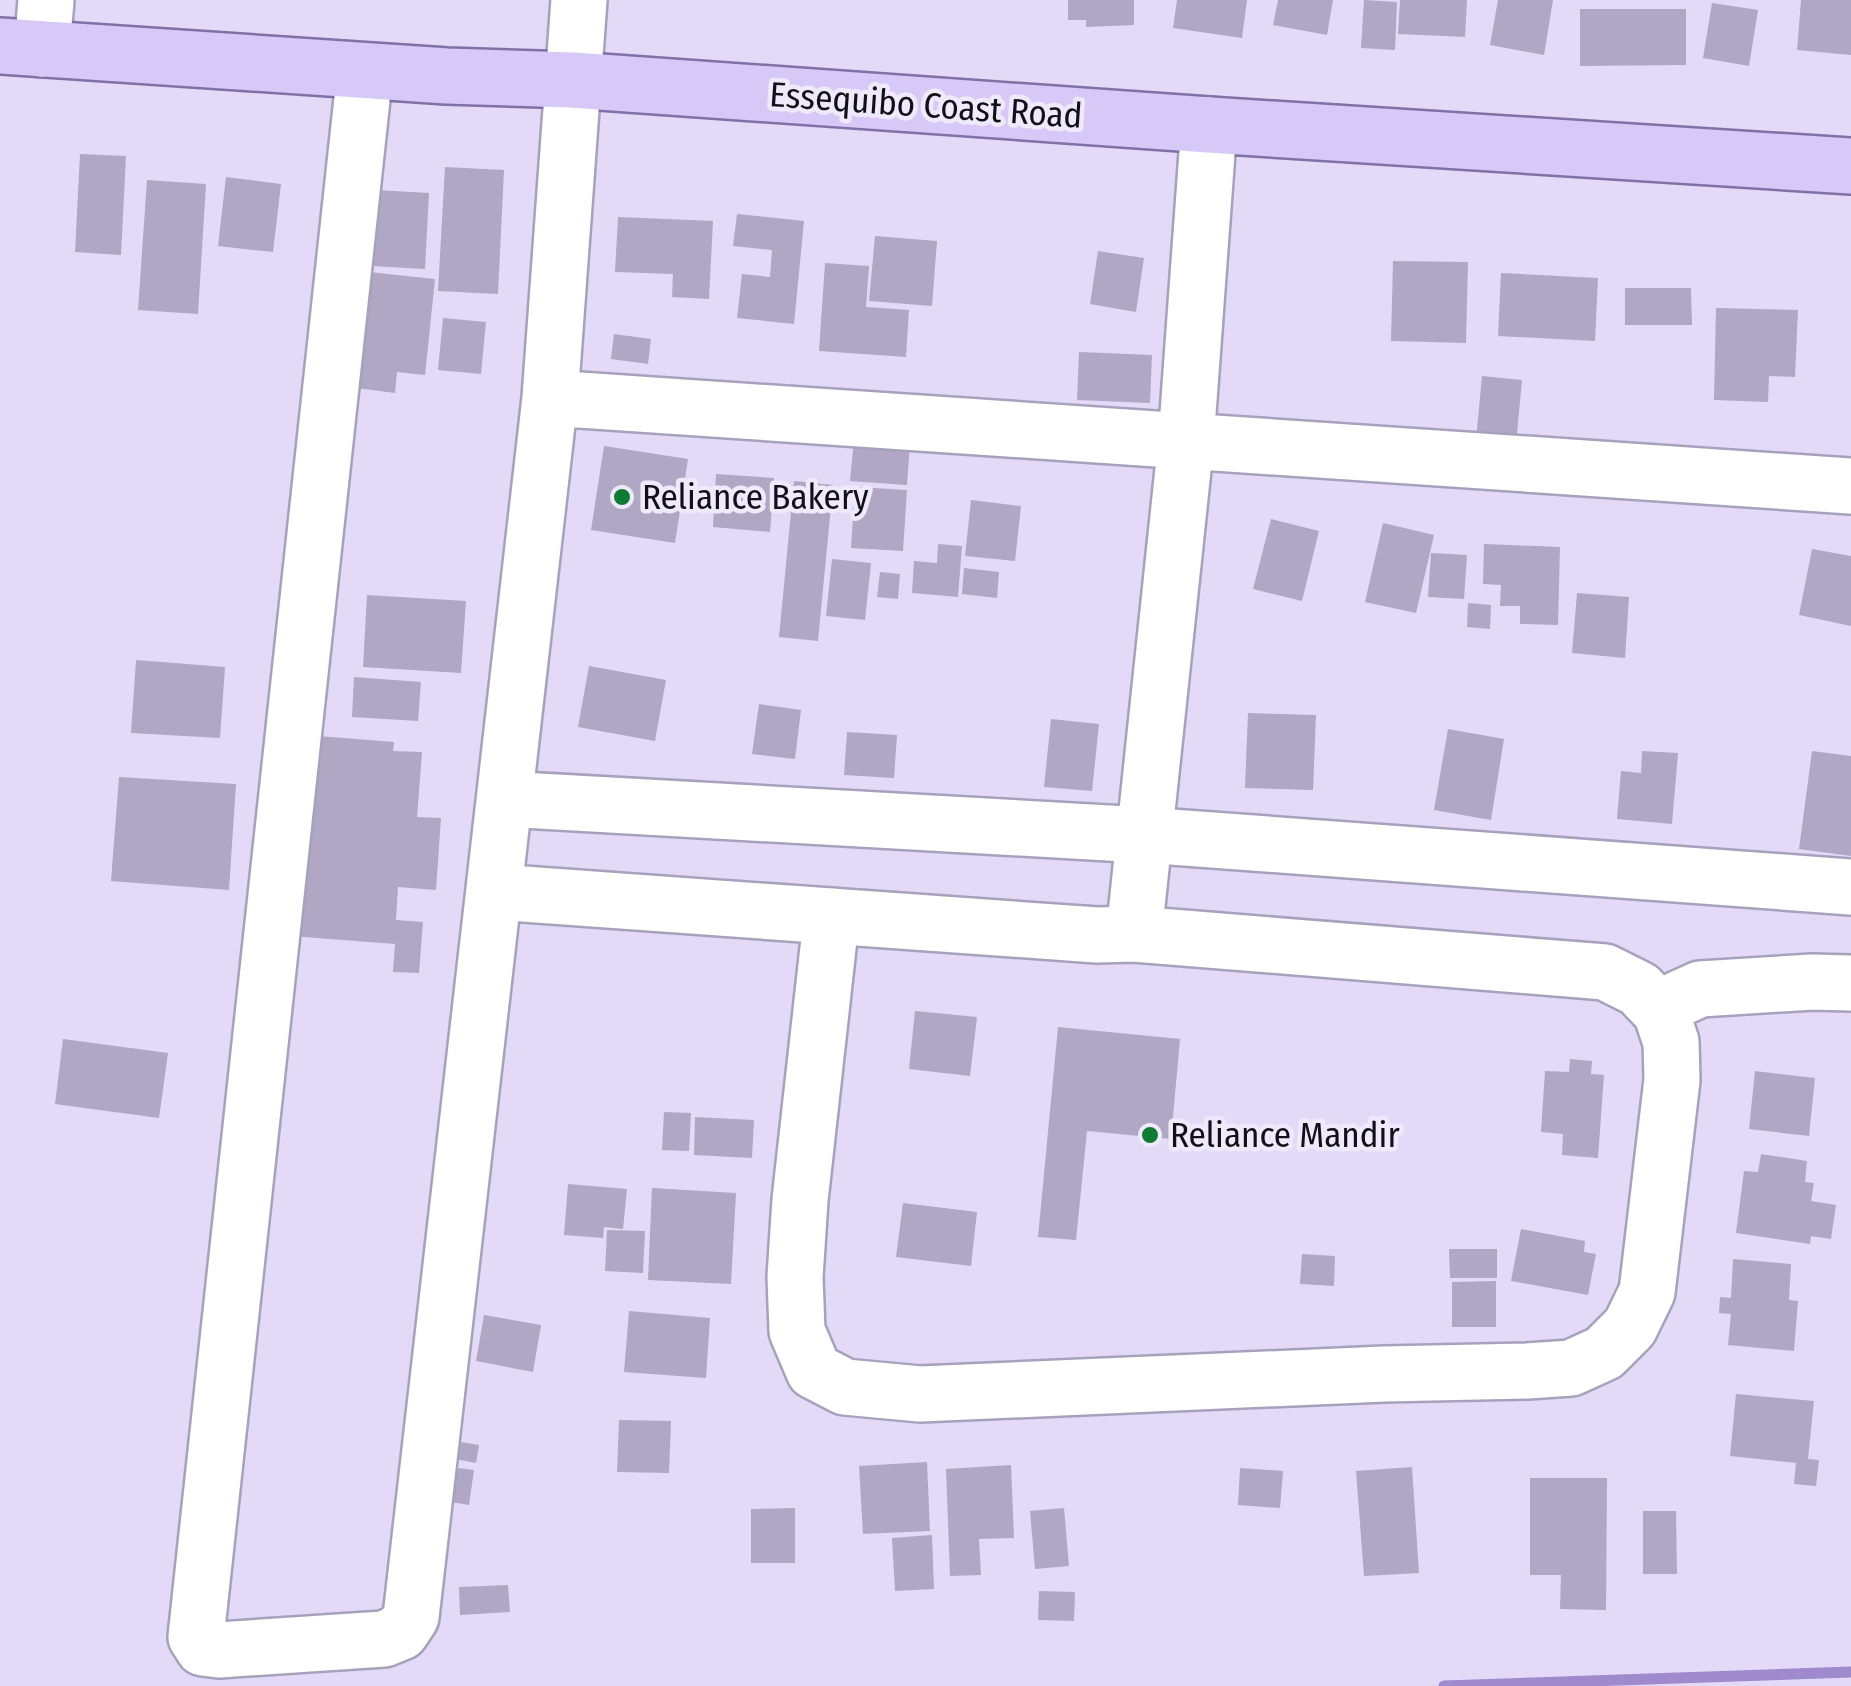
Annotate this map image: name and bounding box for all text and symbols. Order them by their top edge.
street label: Essequibo Coast Road [768,73,1084,137]
place label: Reliance Bakery [642,476,869,518]
marker: Reliance Bakery [611,486,633,508]
place label: Reliance Mandir [1170,1114,1400,1156]
marker: Reliance Mandir [1139,1124,1161,1146]

